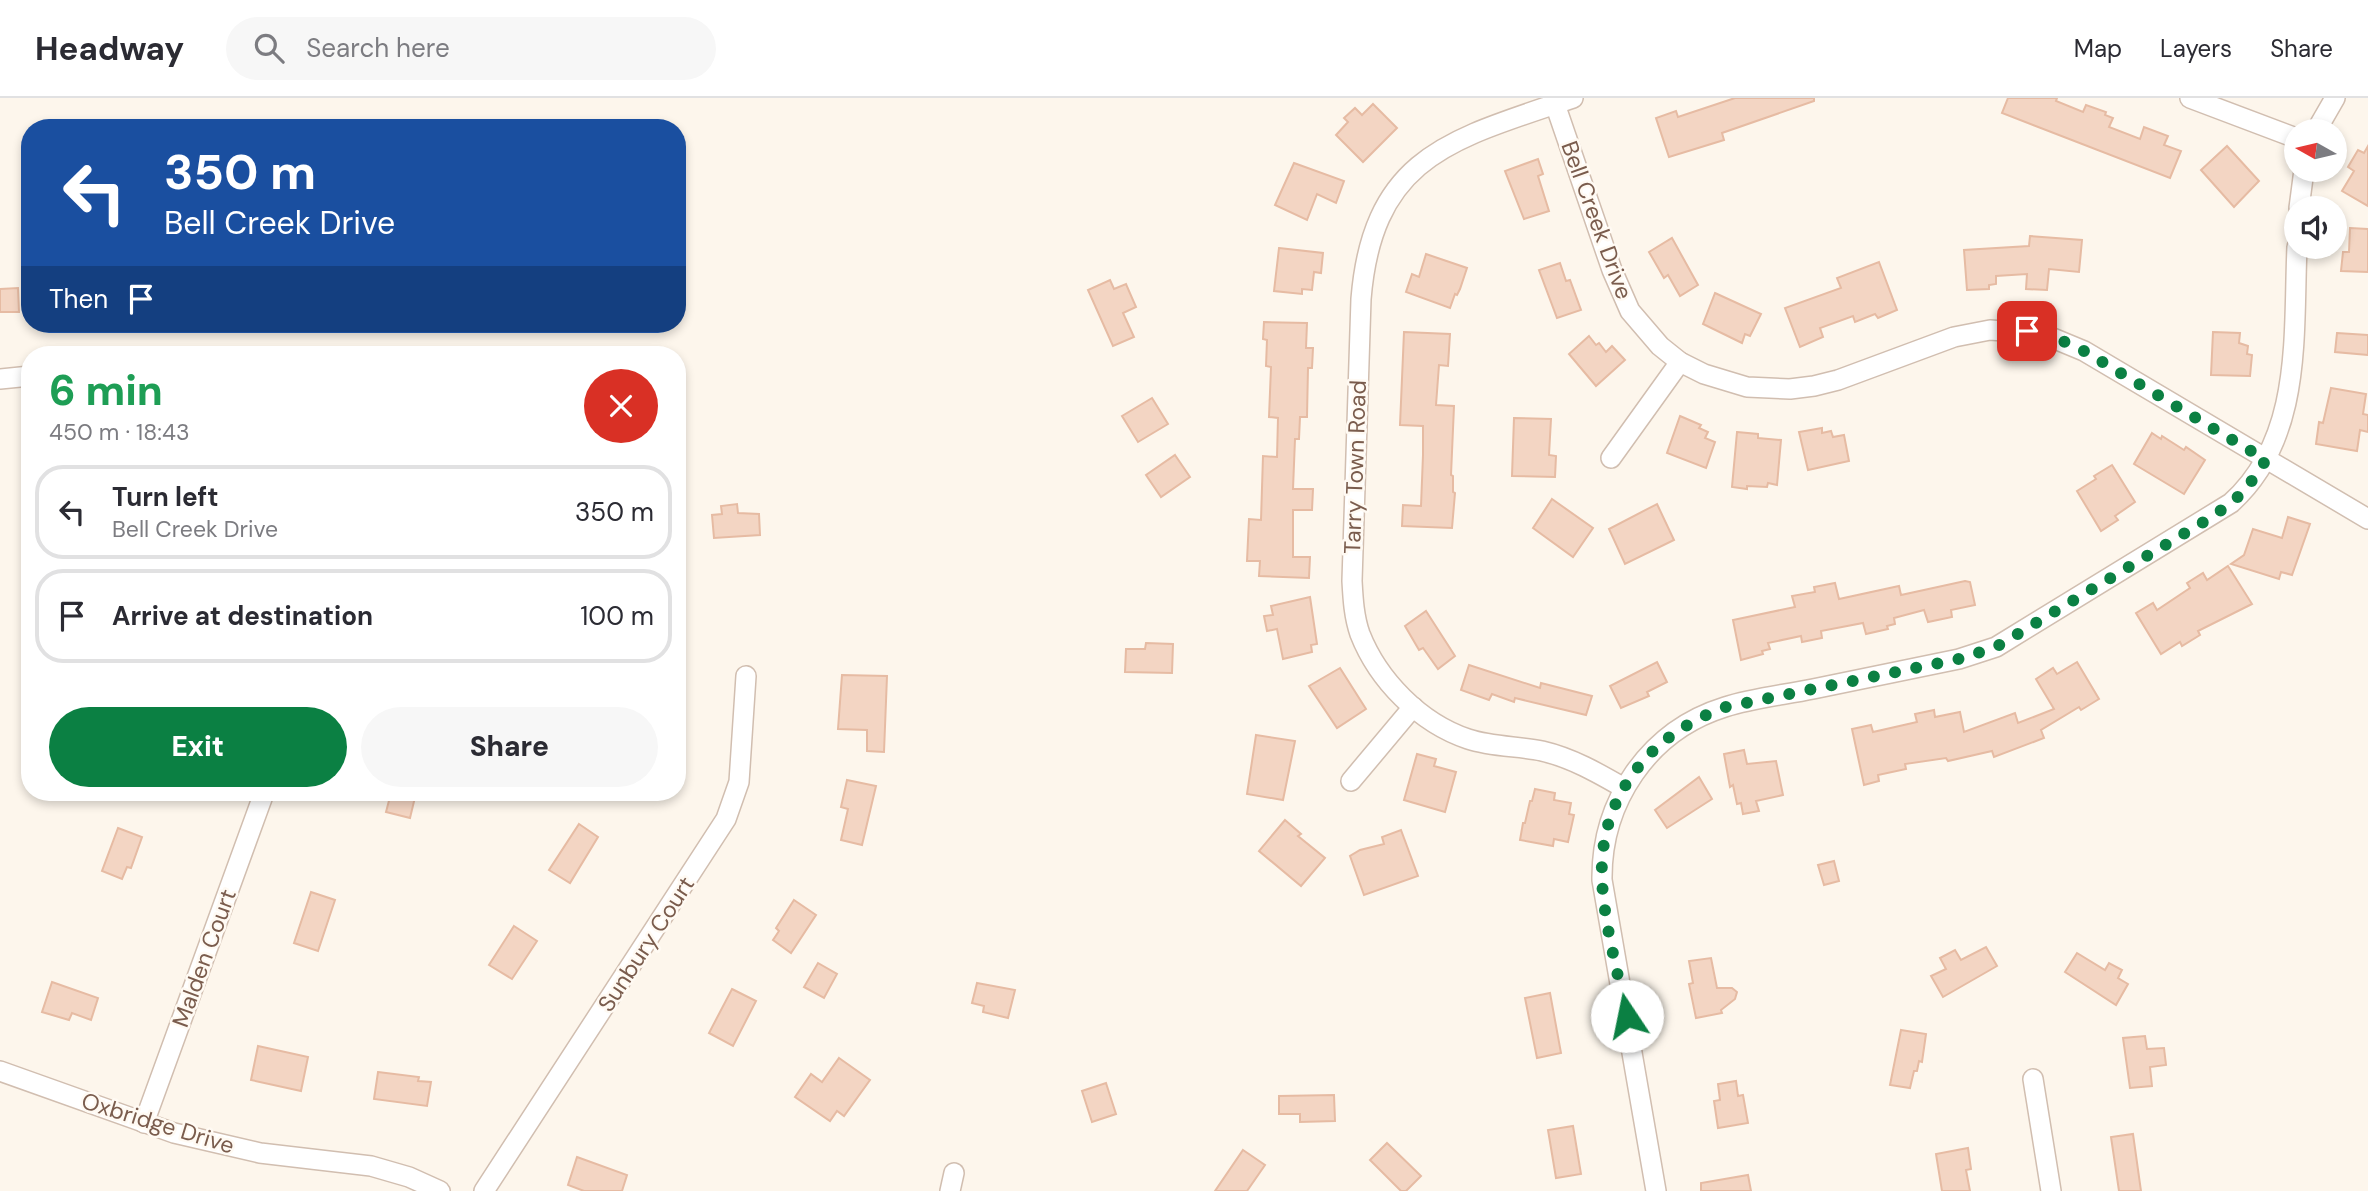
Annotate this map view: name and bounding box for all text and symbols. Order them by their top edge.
search box [226,17,716,80]
text: Headway [35,27,184,70]
icon: search [250,29,288,67]
text: Search here [306,31,450,65]
text: Map [2074,33,2122,64]
text: Layers [2160,33,2232,64]
text: Share [2270,33,2333,64]
north arrow [2284,119,2347,182]
map controls [2284,119,2347,259]
street label: Bell Creek Drive [1554,137,1640,303]
text: 350 m [164,140,316,204]
icon: left [49,147,140,238]
button: sound [2284,196,2347,259]
text: Bell Creek Drive [164,202,395,244]
icon: arrive [122,280,160,318]
text: Then [49,282,108,316]
pin [1997,301,2057,361]
icon: arrive [2008,312,2046,350]
text: 6 min [49,363,163,418]
button: close [584,369,658,443]
street label: Tarry Town Road [1337,379,1373,555]
text: 450 m · 18:43 [49,417,189,447]
text: Turn left [112,480,219,514]
icon: left [53,493,91,531]
text: 350 m [575,495,654,529]
text: Bell Creek Drive [112,514,278,544]
icon: arrive [53,597,91,635]
text: Arrive at destination [112,599,373,633]
text: 100 m [580,599,654,633]
button: Exit [49,707,347,787]
button: Share [361,707,658,787]
street label: Sunbury Court [591,871,701,1017]
street label: Malden Court [165,885,243,1031]
position arrow [1590,979,1664,1053]
street label: Oxbridge Drive [78,1086,238,1160]

